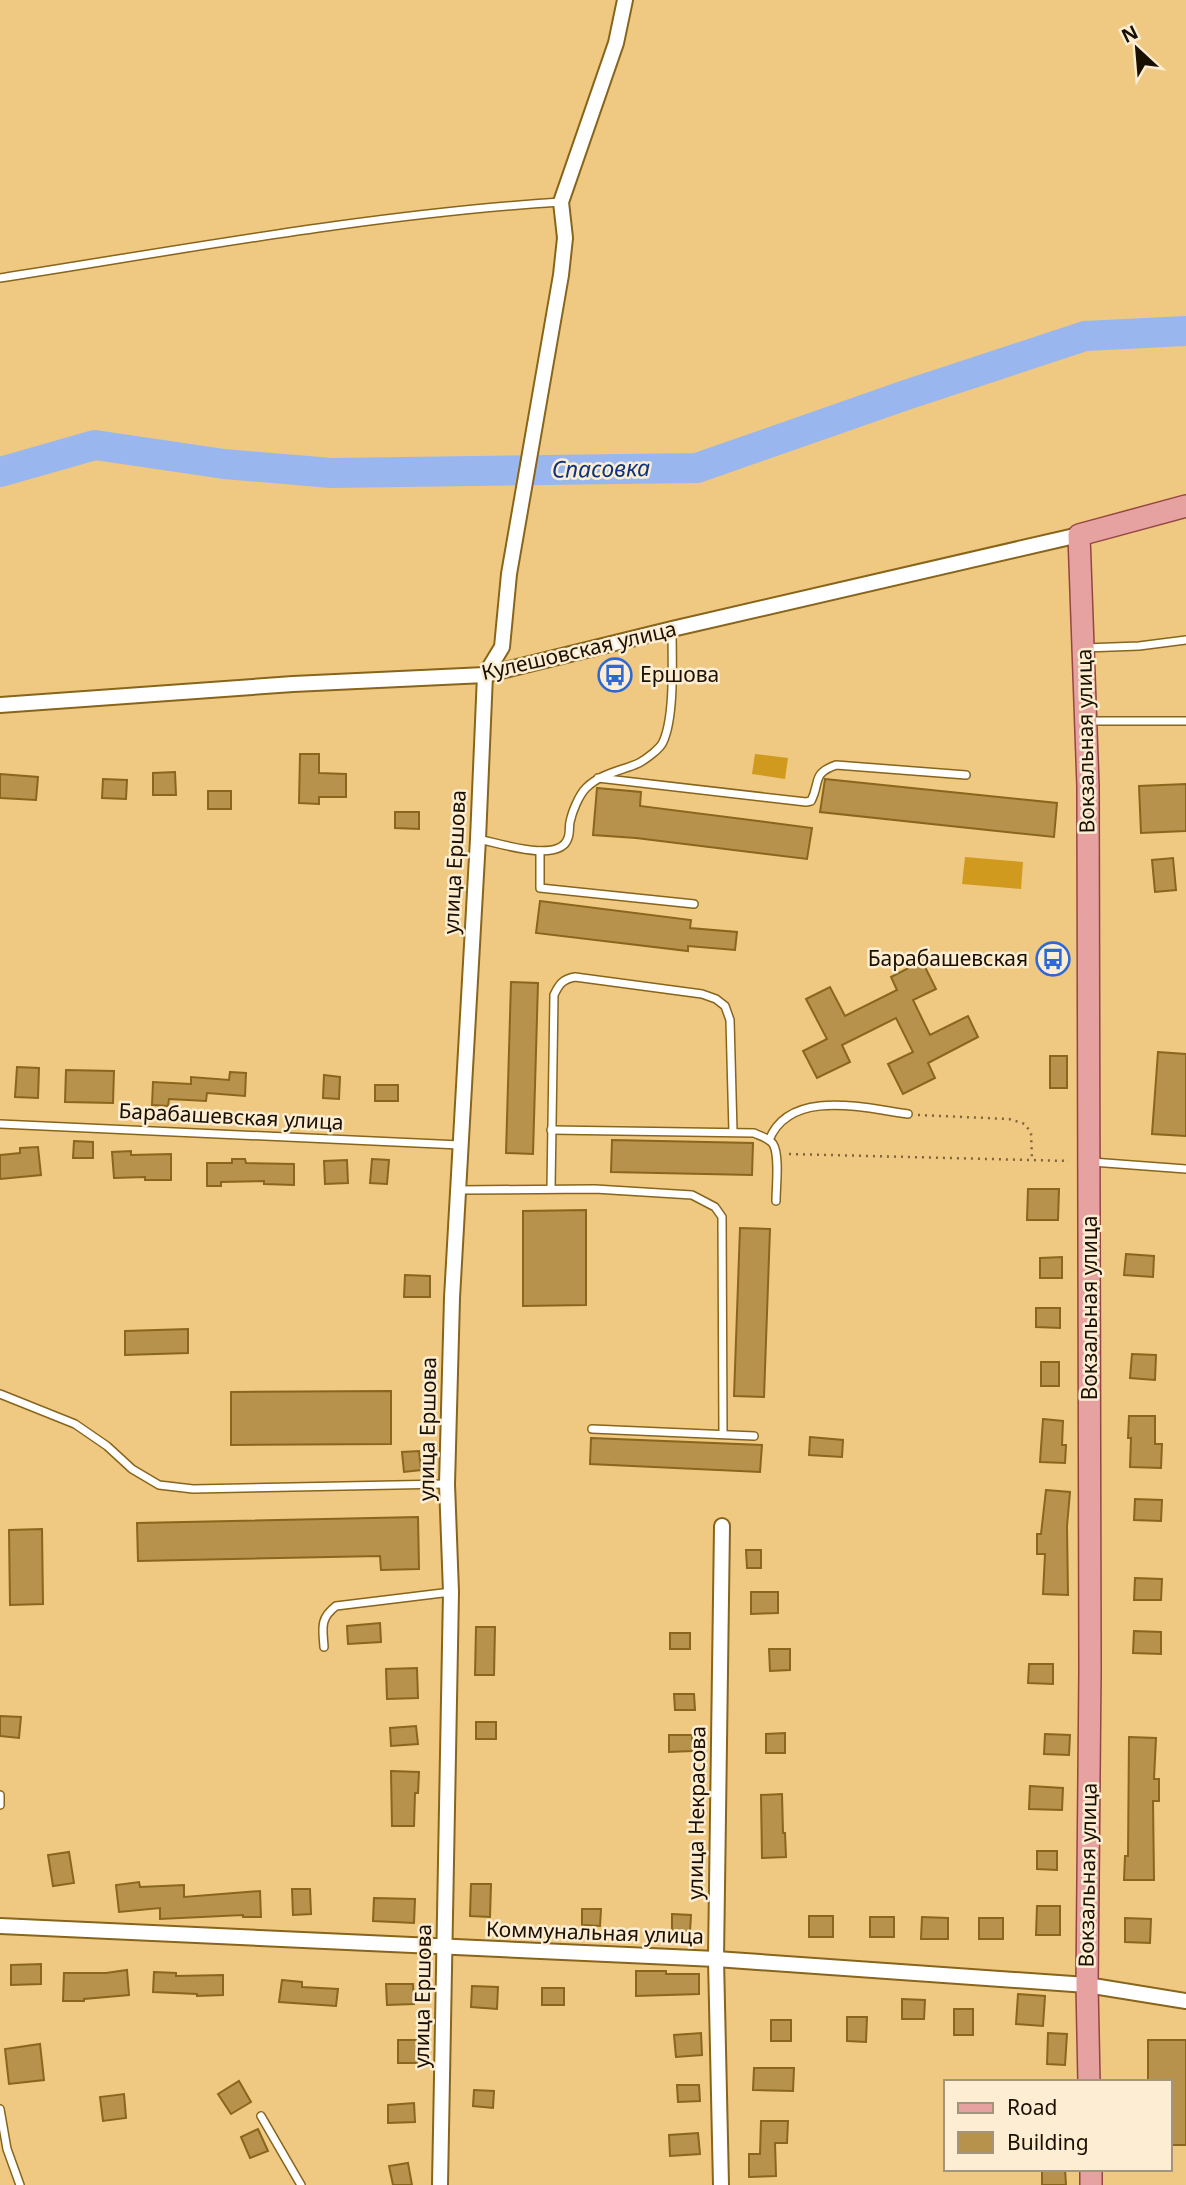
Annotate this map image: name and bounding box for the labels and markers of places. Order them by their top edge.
bus stop icon: Ершова [596,656,634,694]
place label: Ершова [640,660,719,688]
bus stop icon: Барабашевская [1034,940,1072,978]
place label: Барабашевская [868,944,1028,972]

